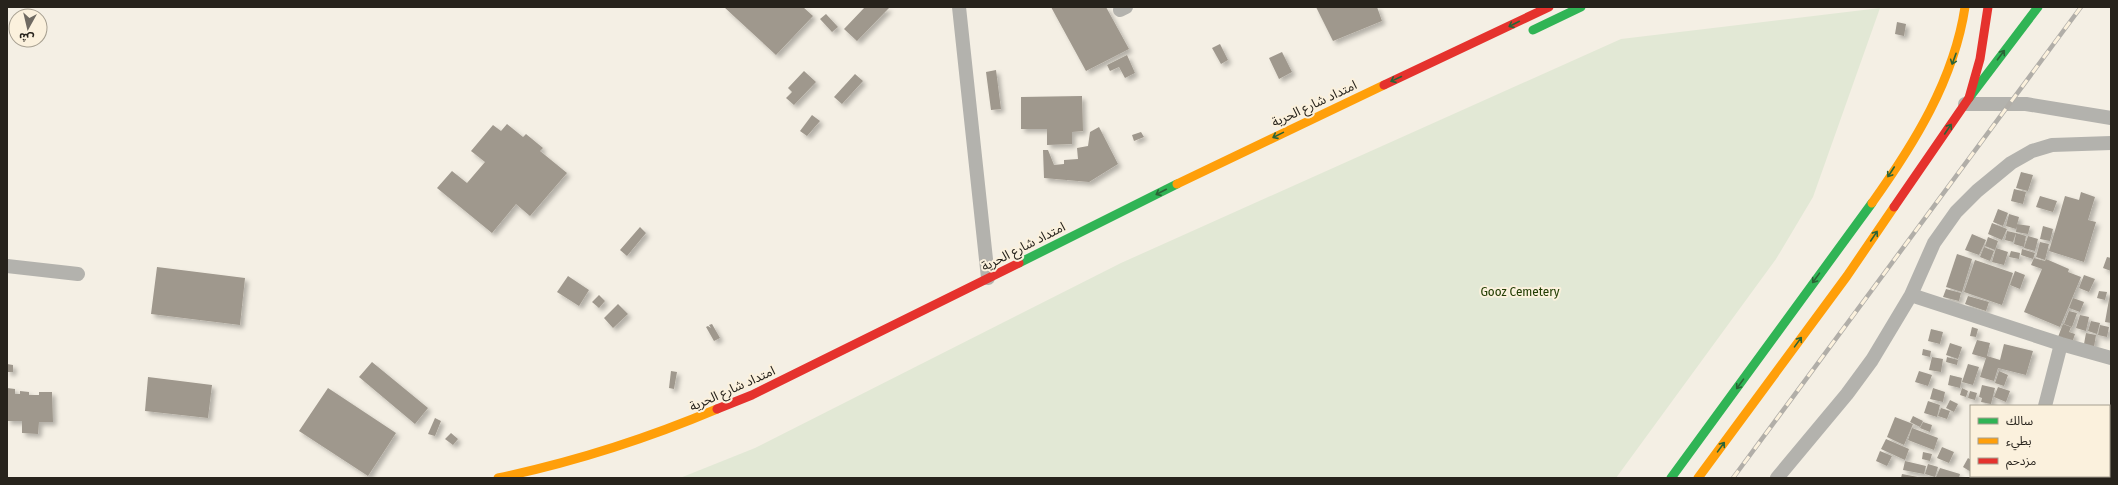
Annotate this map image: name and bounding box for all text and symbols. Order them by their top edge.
north arrow [8,8,48,48]
one-way arrow [1508,21,1520,29]
text: ش [18,30,35,45]
one-way arrow [1997,50,2005,61]
one-way arrow [1950,52,1958,64]
one-way arrow [1390,76,1402,83]
street label: امتداد شارع الحرية [1269,77,1360,132]
one-way arrow [1944,124,1952,135]
one-way arrow [1273,132,1285,139]
one-way arrow [1887,166,1895,178]
one-way arrow [1156,189,1168,196]
street label: امتداد شارع الحرية [979,219,1069,277]
one-way arrow [1870,231,1878,242]
one-way arrow [1812,273,1820,284]
park label: Gooz Cemetery [1480,284,1560,299]
one-way arrow [1794,337,1802,348]
street label: امتداد شارع الحرية [687,363,779,417]
one-way arrow [1736,378,1744,389]
legend [1970,405,2110,477]
text: سالك [2006,414,2033,428]
text: بطيء [2006,434,2032,451]
one-way arrow [1717,441,1725,452]
text: مزدحم [2006,454,2036,470]

